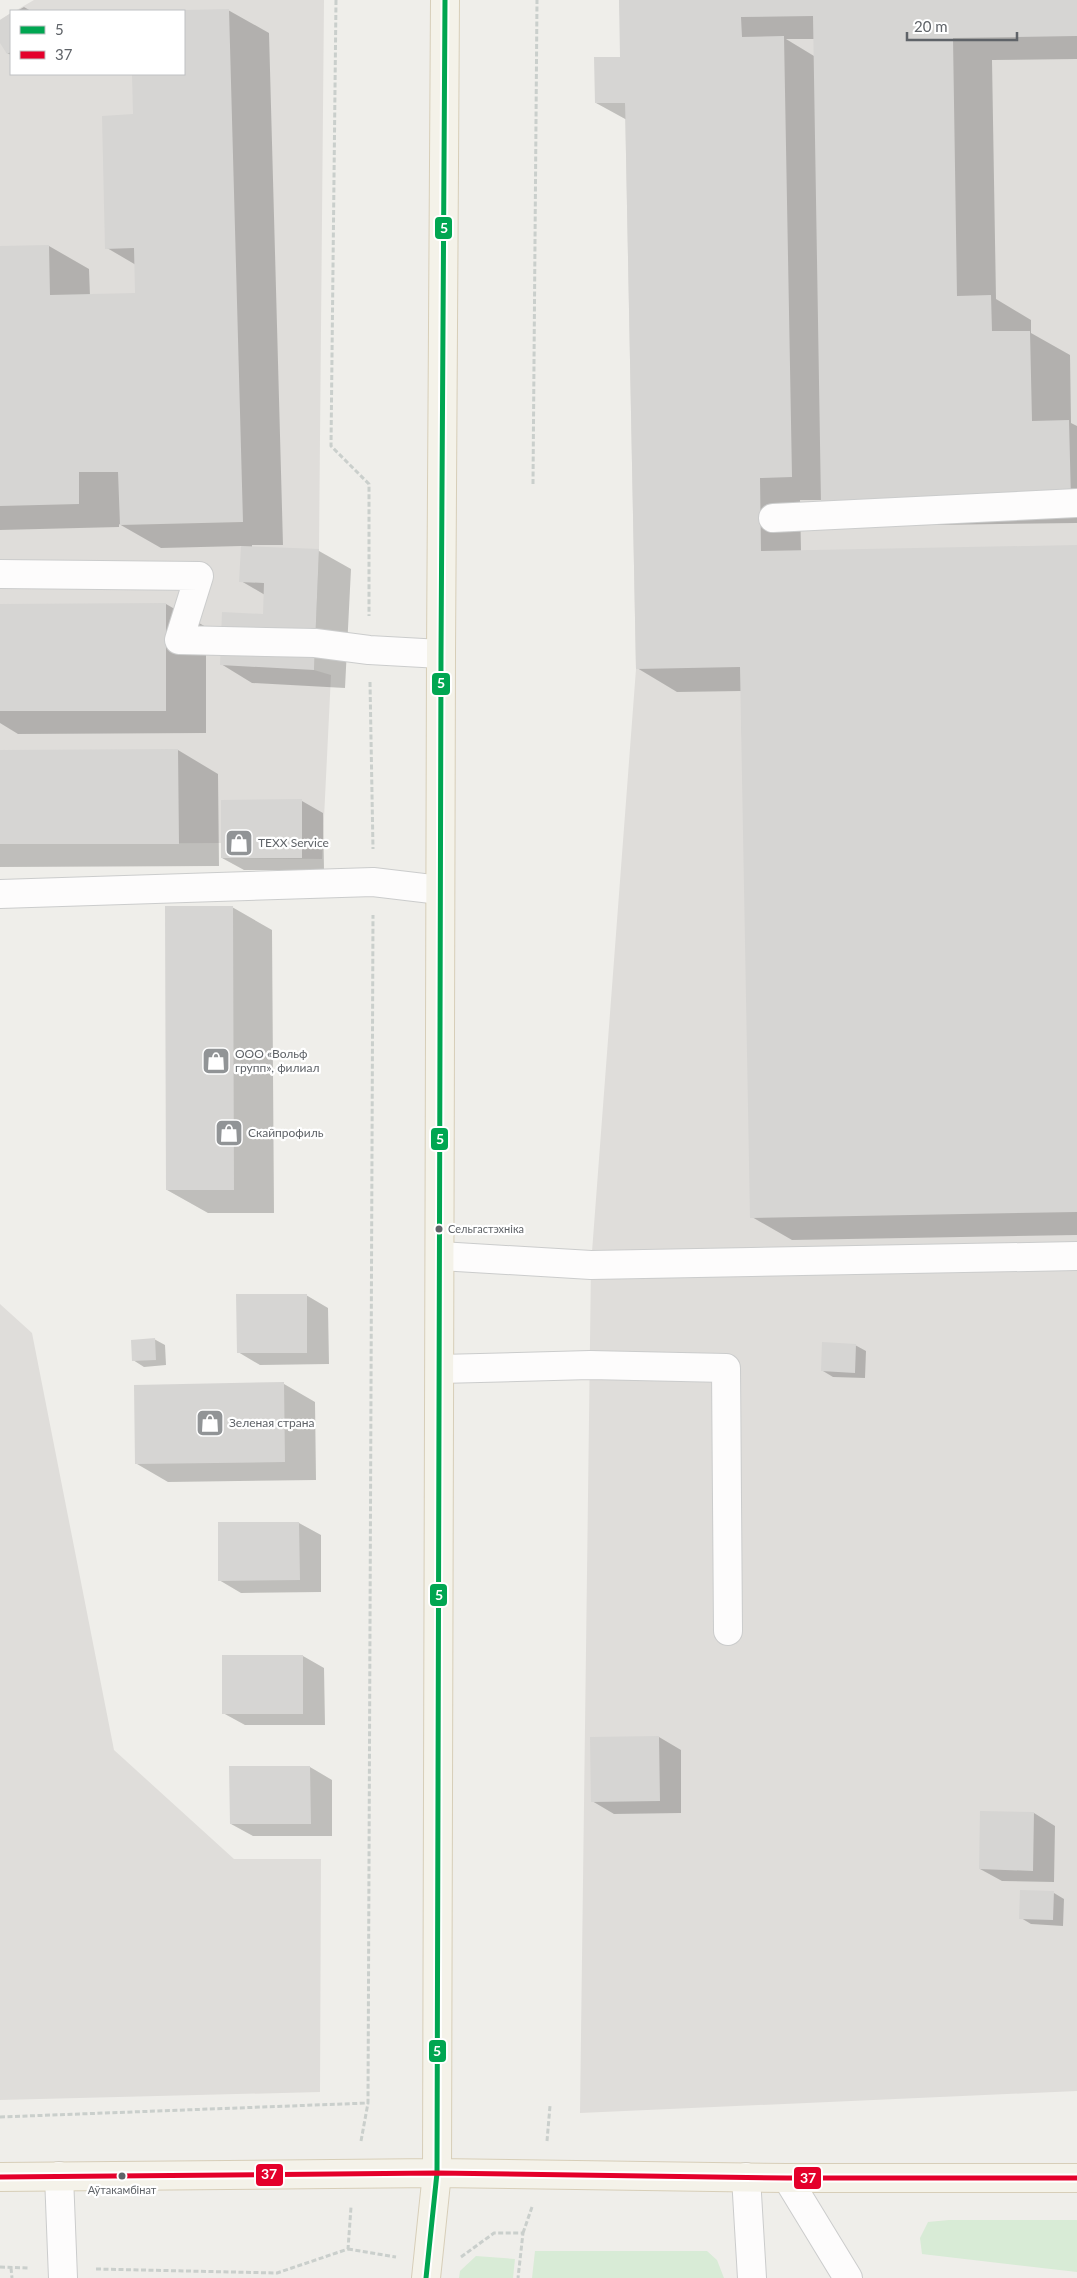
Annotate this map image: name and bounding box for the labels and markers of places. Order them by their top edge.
shop icon: TEXX Service [224,828,254,858]
place label: TEXX Service [258,835,329,850]
shop icon: ООО «Вольф групп», филиал [201,1046,231,1076]
place label: ООО «Вольф групп», филиал [235,1046,319,1075]
shop icon: Скайпрофиль [214,1118,244,1148]
place label: Скайпрофиль [248,1125,324,1140]
place label: Сельгастэхніка [448,1222,524,1235]
marker: Сельгастэхніка [434,1224,444,1234]
shop icon: Зеленая страна [195,1408,225,1438]
place label: Зеленая страна [229,1415,314,1430]
marker: Аўтакамбінат [117,2171,127,2181]
place label: Аўтакамбінат [88,2183,157,2196]

